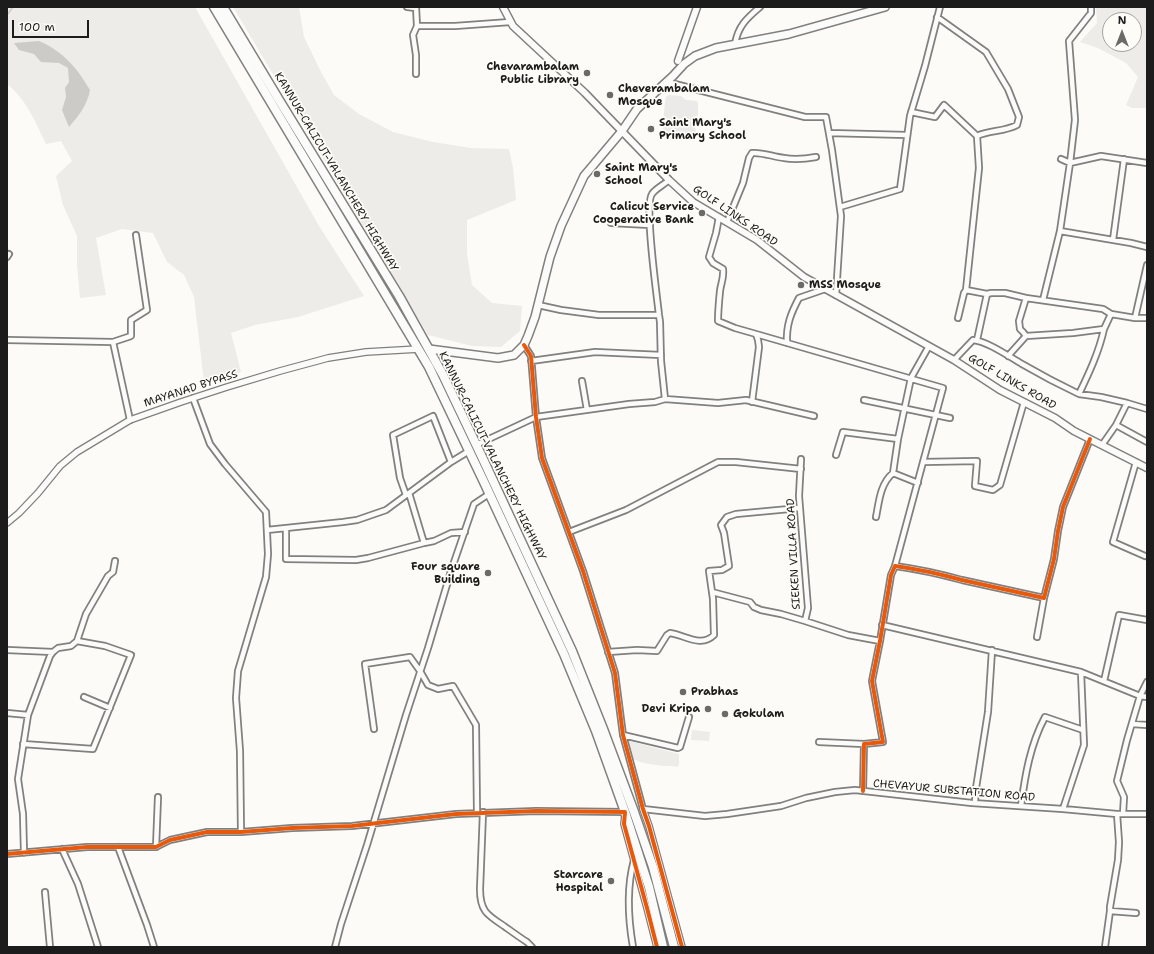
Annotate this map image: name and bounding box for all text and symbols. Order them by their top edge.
scale bar [14,12,91,38]
north arrow [1102,12,1142,52]
text: N [1118,13,1126,28]
text: 100 m [19,19,55,35]
place label: Chevarambalam Public Library [486,60,579,86]
marker: Chevarambalam Public Library [582,68,592,78]
street label: KANNUR-CALICUT-VALANCHERY HIGHWAY [271,70,401,274]
place label: Cheverambalam Mosque [618,82,710,108]
marker: Cheverambalam Mosque [605,90,615,100]
place label: Saint Mary's Primary School [659,116,746,142]
marker: Saint Mary's Primary School [646,124,656,134]
place label: Saint Mary's School [605,161,677,187]
marker: Saint Mary's School [592,169,602,179]
street label: GOLF LINKS ROAD [690,183,780,249]
place label: Calicut Service Cooperative Bank [593,200,694,226]
marker: Calicut Service Cooperative Bank [697,208,707,218]
place label: MSS Mosque [809,278,881,292]
marker: MSS Mosque [796,280,806,290]
street label: KANNUR-CALICUT-VALANCHERY HIGHWAY [436,350,548,562]
street label: GOLF LINKS ROAD [966,351,1058,413]
street label: MAYANAD BYPASS [142,368,240,410]
street label: SIEKEN VILLA ROAD [784,498,804,610]
place label: Four square Building [411,560,480,586]
marker: Four square Building [483,568,493,578]
place label: Prabhas [691,685,738,699]
marker: Prabhas [678,687,688,697]
place label: Devi Kripa [642,702,700,716]
marker: Devi Kripa [703,704,713,714]
place label: Gokulam [733,707,784,721]
marker: Gokulam [720,709,730,719]
street label: CHEVAYUR SUBSTATION ROAD [872,777,1036,805]
place label: Starcare Hospital [553,868,603,894]
marker: Starcare Hospital [606,876,616,886]

